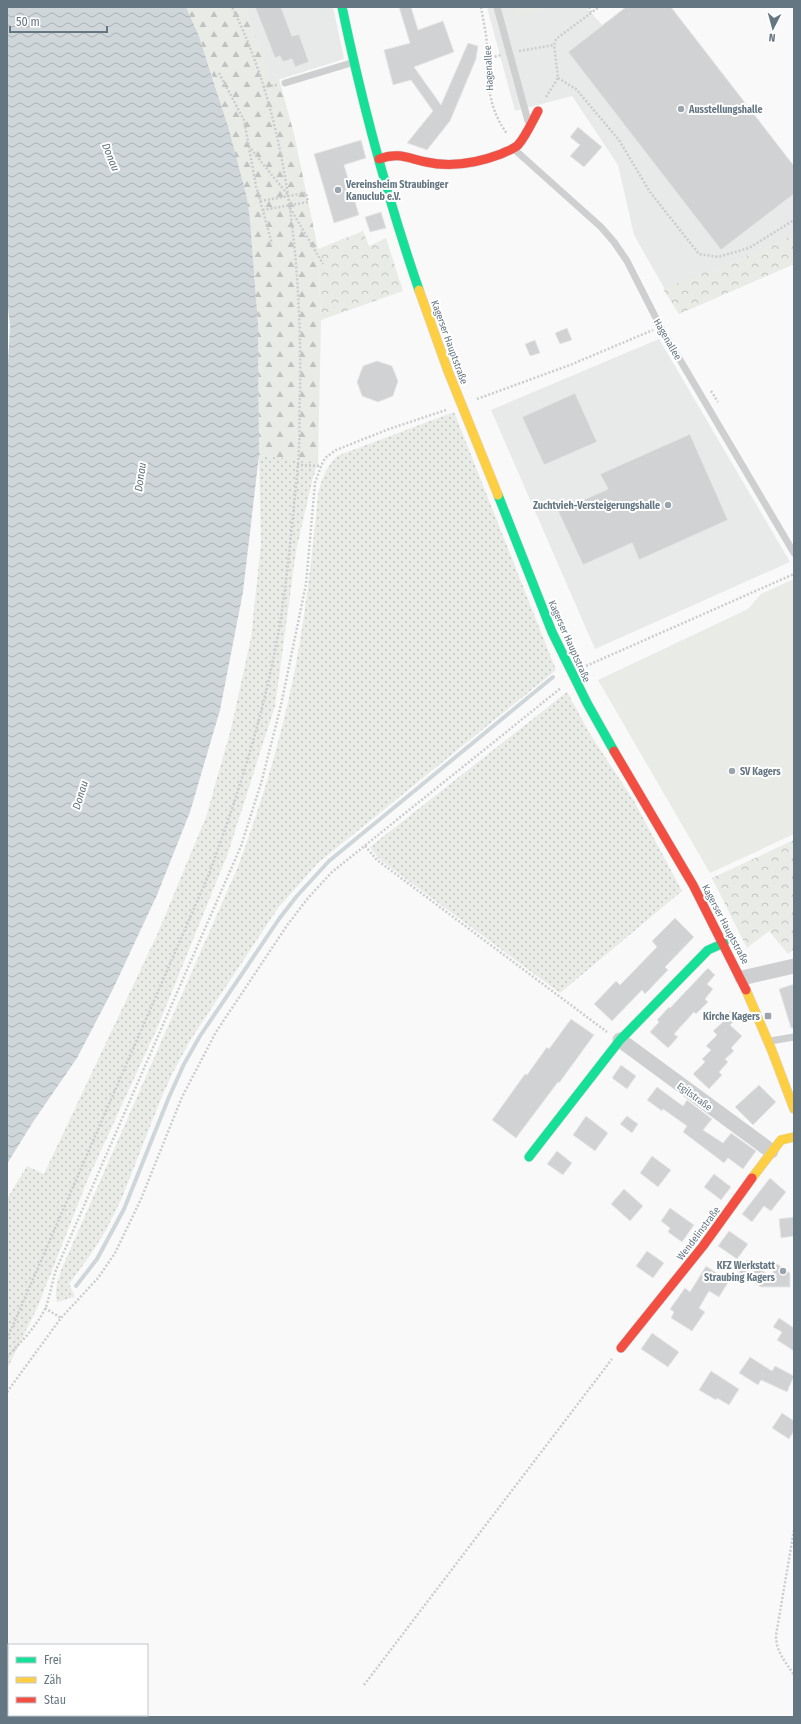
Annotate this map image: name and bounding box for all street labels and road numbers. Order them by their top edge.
street label: Hagenallee [482,45,496,91]
street label: Kagerser Hauptstraße [428,299,470,386]
street label: Hagenallee [651,317,684,362]
street label: Kagerser Hauptstraße [546,598,593,684]
street label: Kagerser Hauptstraße [699,883,751,966]
street label: Egilstraße [675,1080,714,1114]
street label: Wendelinstraße [675,1204,723,1263]

